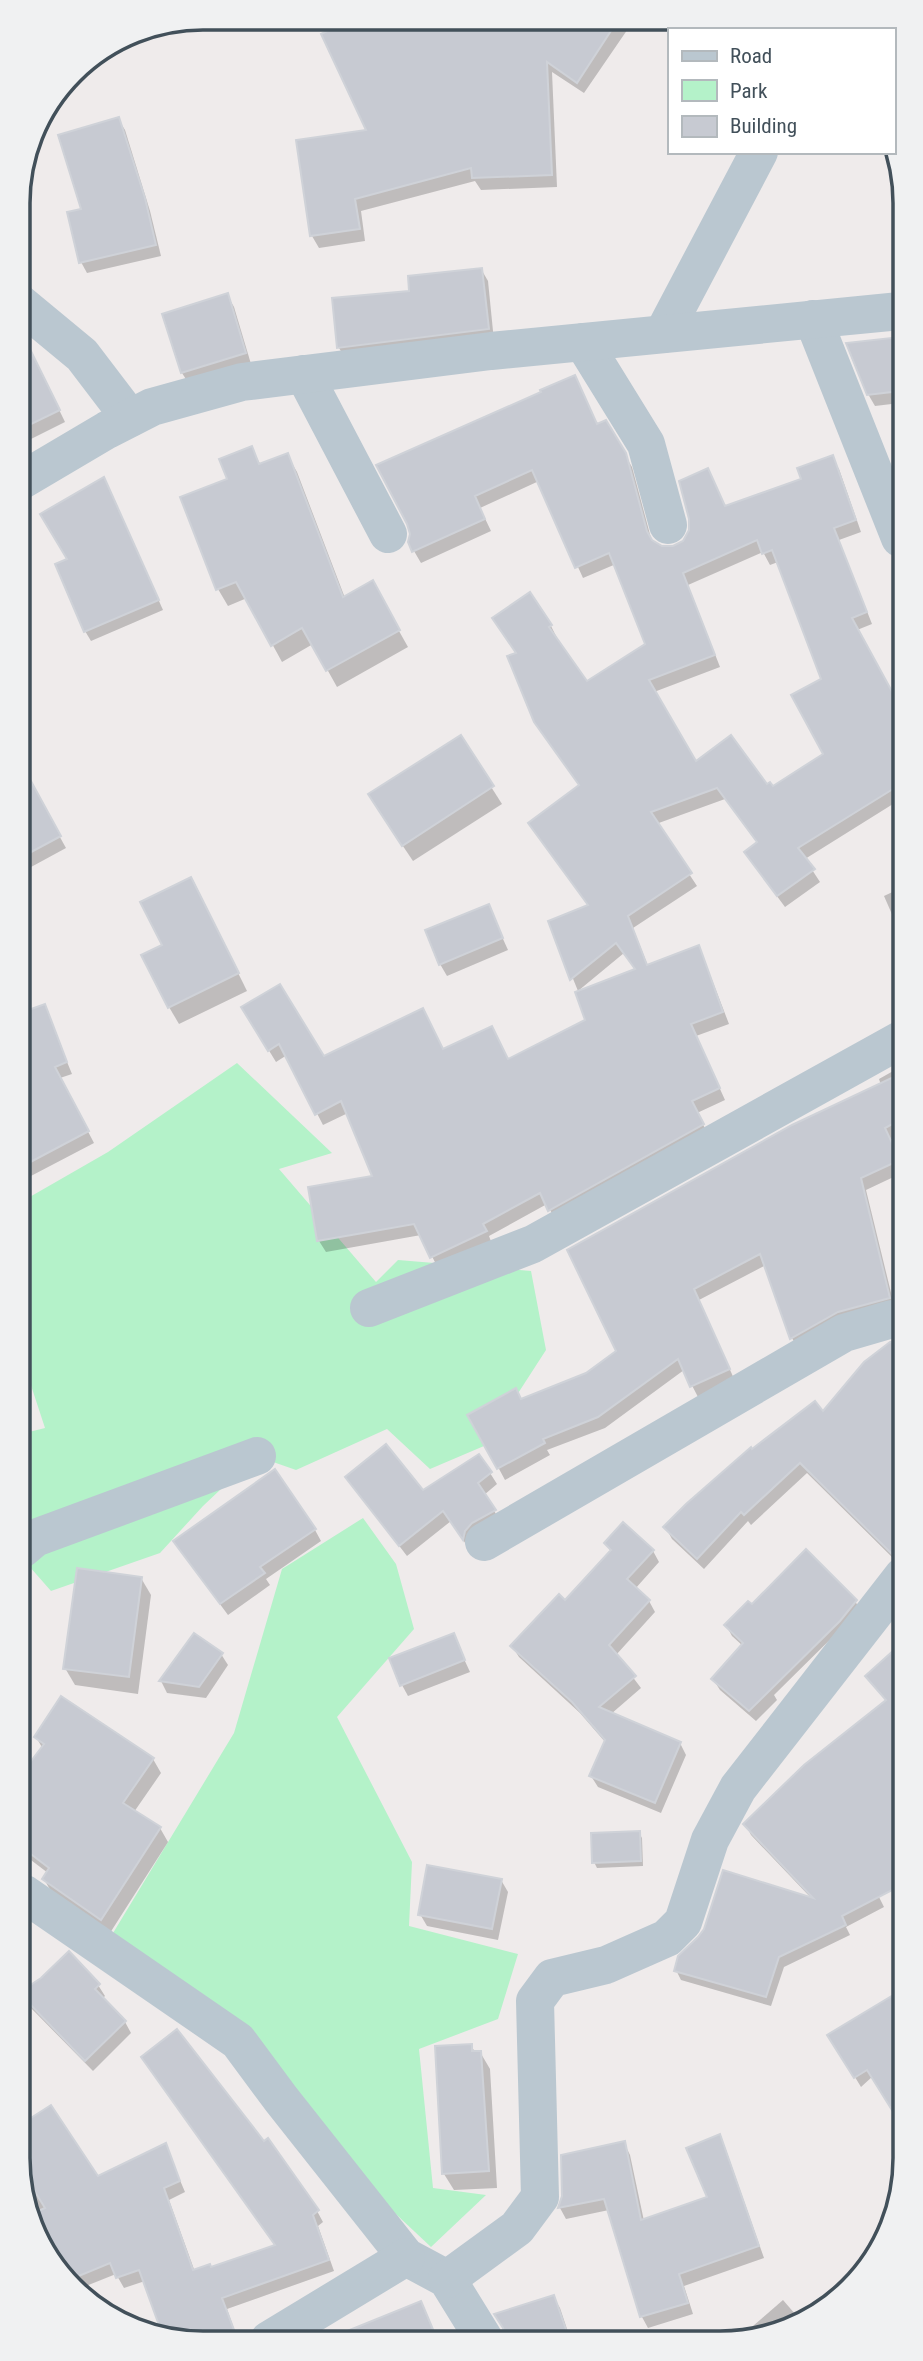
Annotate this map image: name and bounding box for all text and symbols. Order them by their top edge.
legend [668,28,895,154]
text: Road [730,44,772,68]
text: Park [730,79,768,103]
text: Building [730,114,797,138]

